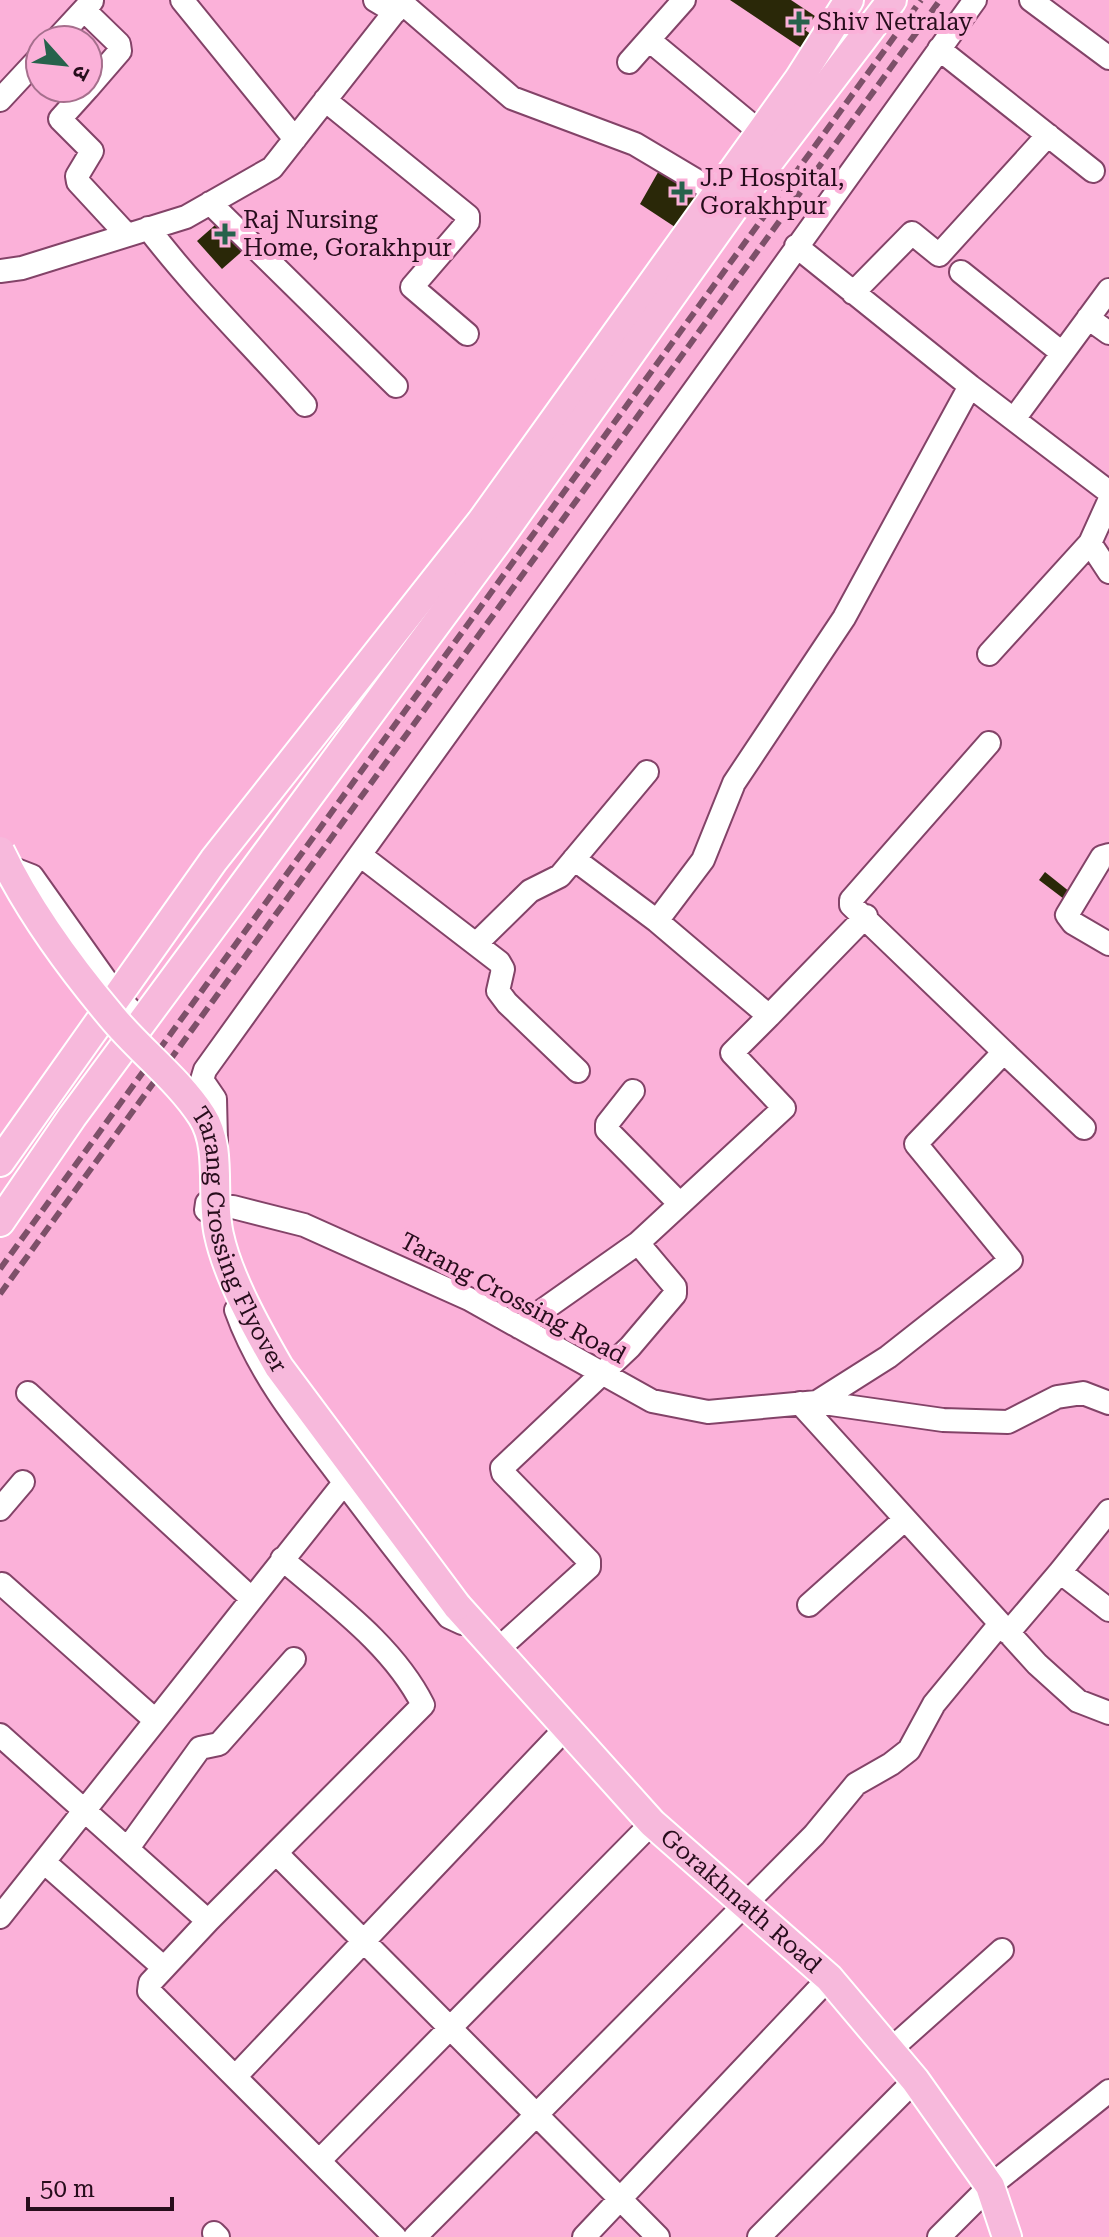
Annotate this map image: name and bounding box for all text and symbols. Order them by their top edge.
place label: Shiv Netralay [817,8,974,36]
marker: Shiv Netralay [788,11,810,33]
north arrow [24,24,104,104]
text: उ [67,61,95,85]
place label: J.P Hospital, Gorakhpur [700,164,844,220]
marker: J.P Hospital, Gorakhpur [671,181,693,203]
place label: Raj Nursing Home, Gorakhpur [243,206,452,262]
marker: Raj Nursing Home, Gorakhpur [214,223,236,245]
street label: Tarang Crossing Flyover [186,1101,293,1377]
street label: Tarang Crossing Road [395,1227,631,1369]
street label: Gorakhnath Road [655,1823,827,1979]
scale bar [28,2161,172,2211]
text: 50 m [40,2175,95,2203]

